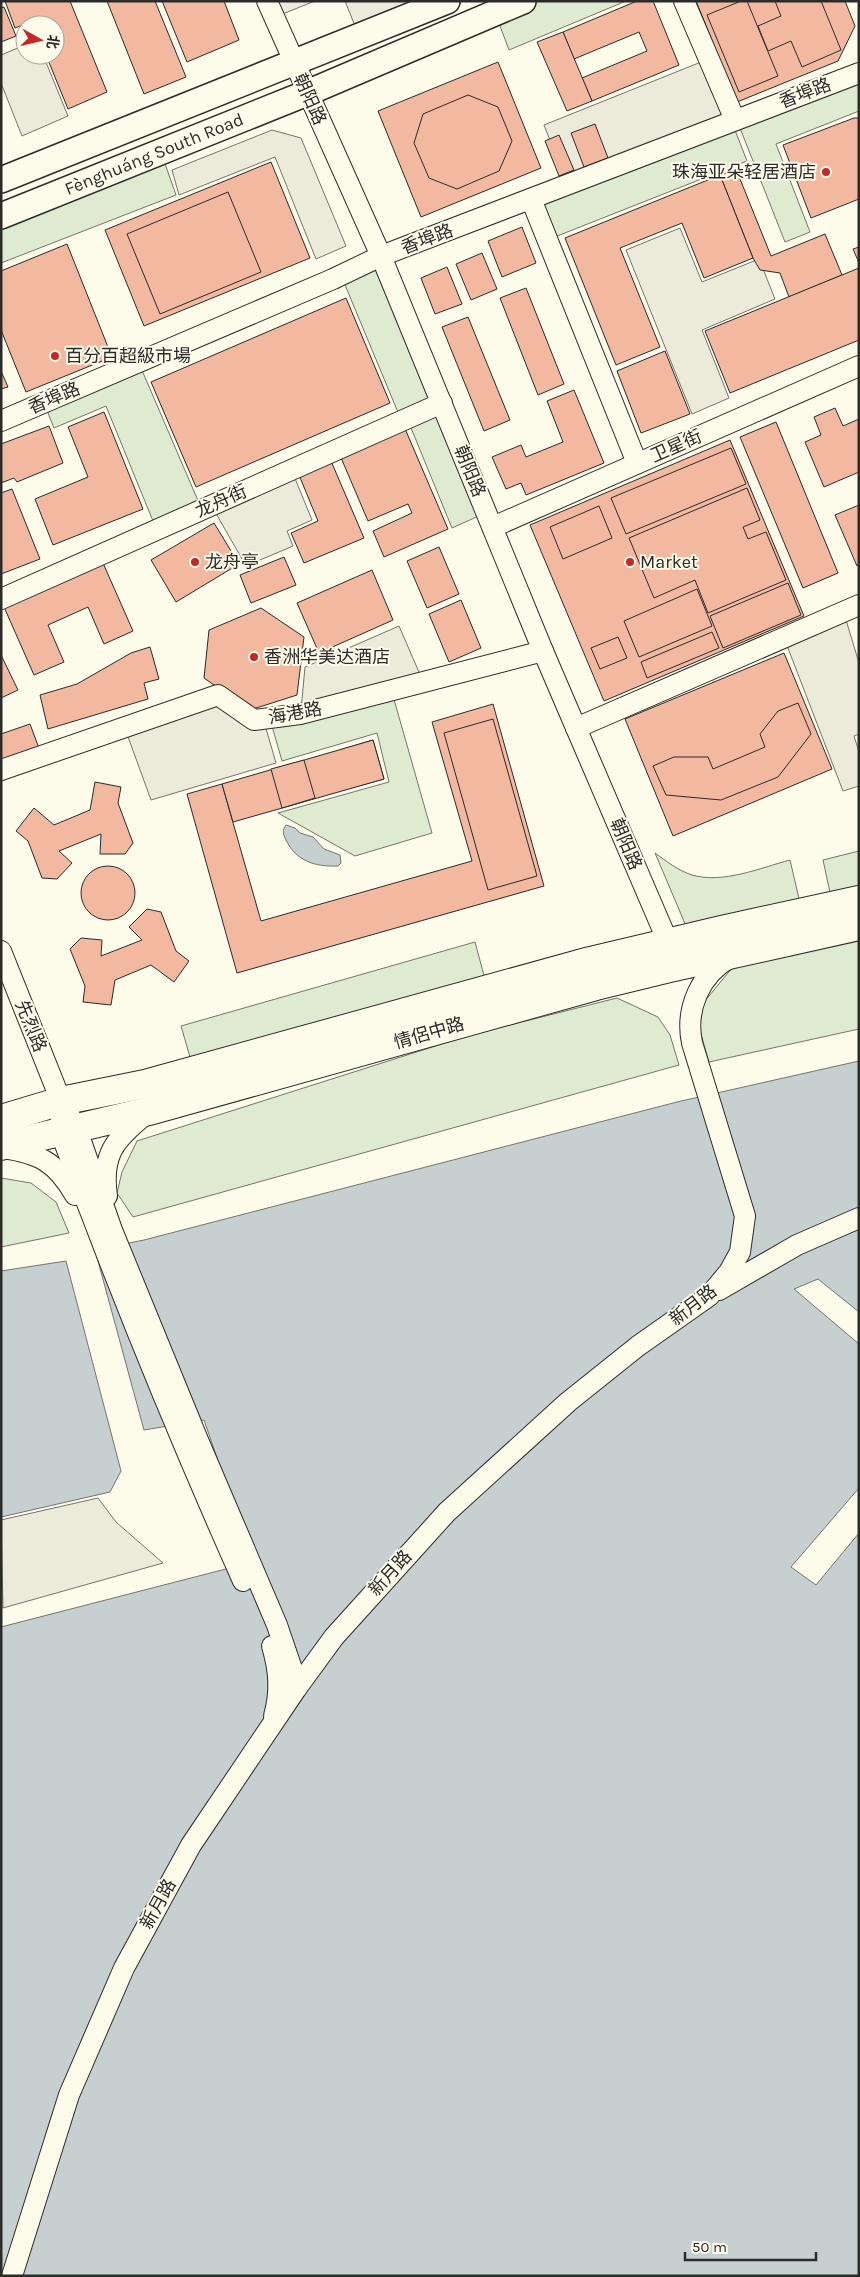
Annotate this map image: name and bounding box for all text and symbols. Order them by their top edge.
north arrow [15,15,65,65]
text: 北 [43,34,62,50]
street label: 朝阳路 [289,70,331,128]
street label: 香埠路 [776,73,834,113]
street label: Fènghuáng South Road [61,108,247,200]
place label: 珠海亚朵轻居酒店 [672,161,816,183]
marker: 珠海亚朵轻居酒店 [820,166,832,178]
street label: 香埠路 [398,219,456,259]
place label: 百分百超級市場 [65,345,191,367]
marker: 百分百超級市場 [49,350,61,362]
street label: 香埠路 [25,377,83,419]
street label: 卫星街 [647,425,705,467]
street label: 朝阳路 [450,442,490,500]
street label: 龙舟街 [192,480,250,522]
place label: 龙舟亭 [205,551,259,573]
place label: Market [640,551,698,573]
marker: 龙舟亭 [189,556,201,568]
marker: Market [624,556,636,568]
place label: 香洲华美达酒店 [264,646,390,668]
marker: 香洲华美达酒店 [248,651,260,663]
street label: 海港路 [267,697,323,729]
street label: 朝阳路 [605,815,647,873]
street label: 先烈路 [11,997,51,1055]
street label: 情侶中路 [391,1013,467,1053]
street label: 新月路 [665,1280,721,1330]
street label: 新月路 [364,1546,416,1600]
street label: 新月路 [135,1875,181,1933]
scale bar [685,2230,816,2262]
text: 50 m [692,2238,727,2256]

